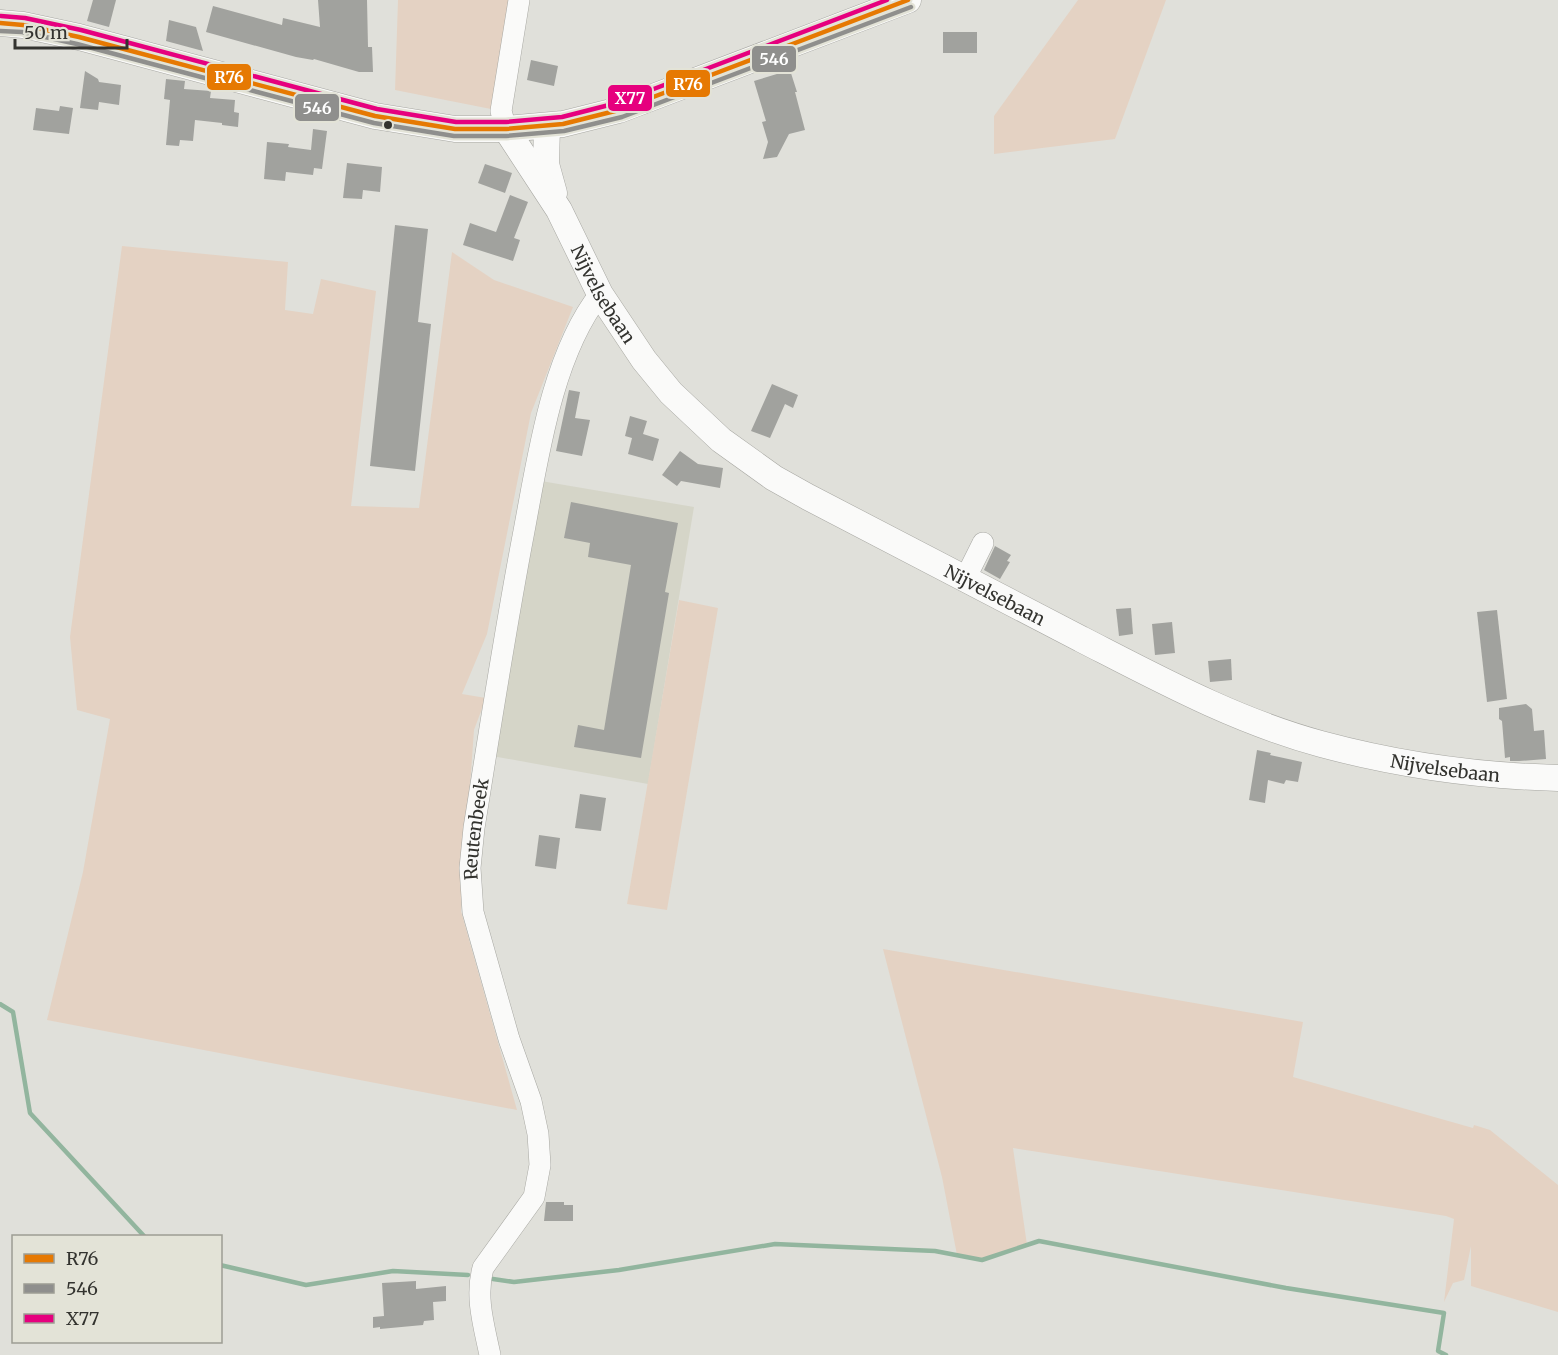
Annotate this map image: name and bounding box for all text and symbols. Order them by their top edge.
scale bar [15,12,128,50]
text: 50 m [24,21,68,44]
line badge: 546 [751,45,797,73]
text: 546 [759,49,789,69]
line badge: R76 [206,63,252,91]
text: R76 [214,67,244,87]
line badge: R76 [665,69,711,98]
text: R76 [673,74,703,94]
line badge: X77 [607,84,653,112]
text: X77 [615,88,646,108]
line badge: 546 [294,93,340,122]
text: 546 [302,98,332,118]
unlabelled marker [382,119,394,131]
street label: Nijvelsebaan [566,241,641,348]
street label: Nijvelsebaan [941,559,1049,630]
street label: Nijvelsebaan [1389,749,1501,786]
street label: Reutenbeek [458,776,493,881]
legend [12,1235,222,1343]
text: R76 [66,1247,98,1270]
text: 546 [66,1277,98,1300]
text: X77 [66,1307,99,1330]

